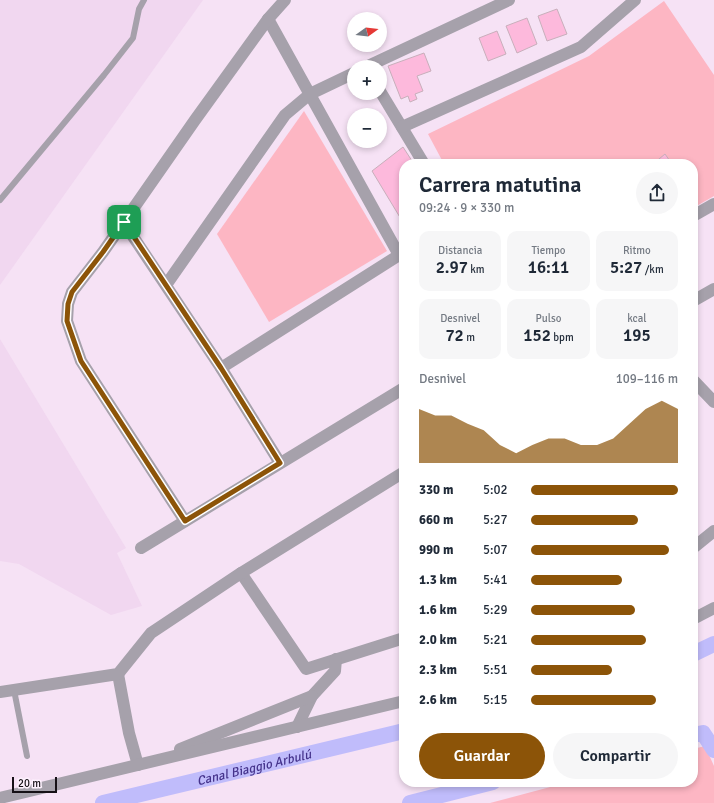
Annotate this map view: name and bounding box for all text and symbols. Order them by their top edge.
north arrow [347,12,387,52]
map controls [347,12,387,148]
button: + [347,60,387,100]
button: − [347,108,387,148]
text: Carrera matutina [419,171,582,198]
button: share [636,172,678,214]
text: 09:24 · 9 × 330 m [419,200,514,216]
pin [107,205,141,239]
icon: arrive [113,211,135,233]
text: Distancia [438,244,482,257]
text: Tiempo [531,244,566,257]
text: Ritmo [623,244,651,257]
text: 2.97 [436,257,468,278]
text: 16:11 [528,257,569,278]
text: 5:27 [610,257,642,278]
text: km [468,263,485,276]
text: /km [642,263,664,276]
text: Desnivel [440,312,480,325]
text: Pulso [536,312,561,325]
text: kcal [627,312,646,325]
text: 72 [445,325,464,346]
text: 152 [523,325,551,346]
text: 195 [623,325,651,346]
text: m [464,331,475,344]
text: bpm [551,331,574,344]
text: Desnivel [419,371,466,387]
text: 109–116 m [616,371,678,387]
text: 330 m [419,482,453,498]
text: 5:02 [483,482,508,498]
text: 660 m [419,512,453,528]
text: 5:27 [483,512,508,528]
text: 990 m [419,542,453,558]
text: 5:07 [483,542,508,558]
text: 1.3 km [419,572,457,588]
text: 5:41 [483,572,508,588]
text: 1.6 km [419,602,457,618]
text: 5:29 [483,602,508,618]
text: 2.0 km [419,632,457,648]
text: 5:21 [483,632,508,648]
text: 2.3 km [419,662,457,678]
text: 5:51 [483,662,508,678]
text: 2.6 km [419,692,457,708]
text: 5:15 [483,692,508,708]
button: Guardar [419,733,545,779]
button: Compartir [553,733,678,779]
water label: Canal Biaggio Arbulú [195,746,314,789]
scale bar [12,775,57,794]
text: 20 m [18,777,41,790]

